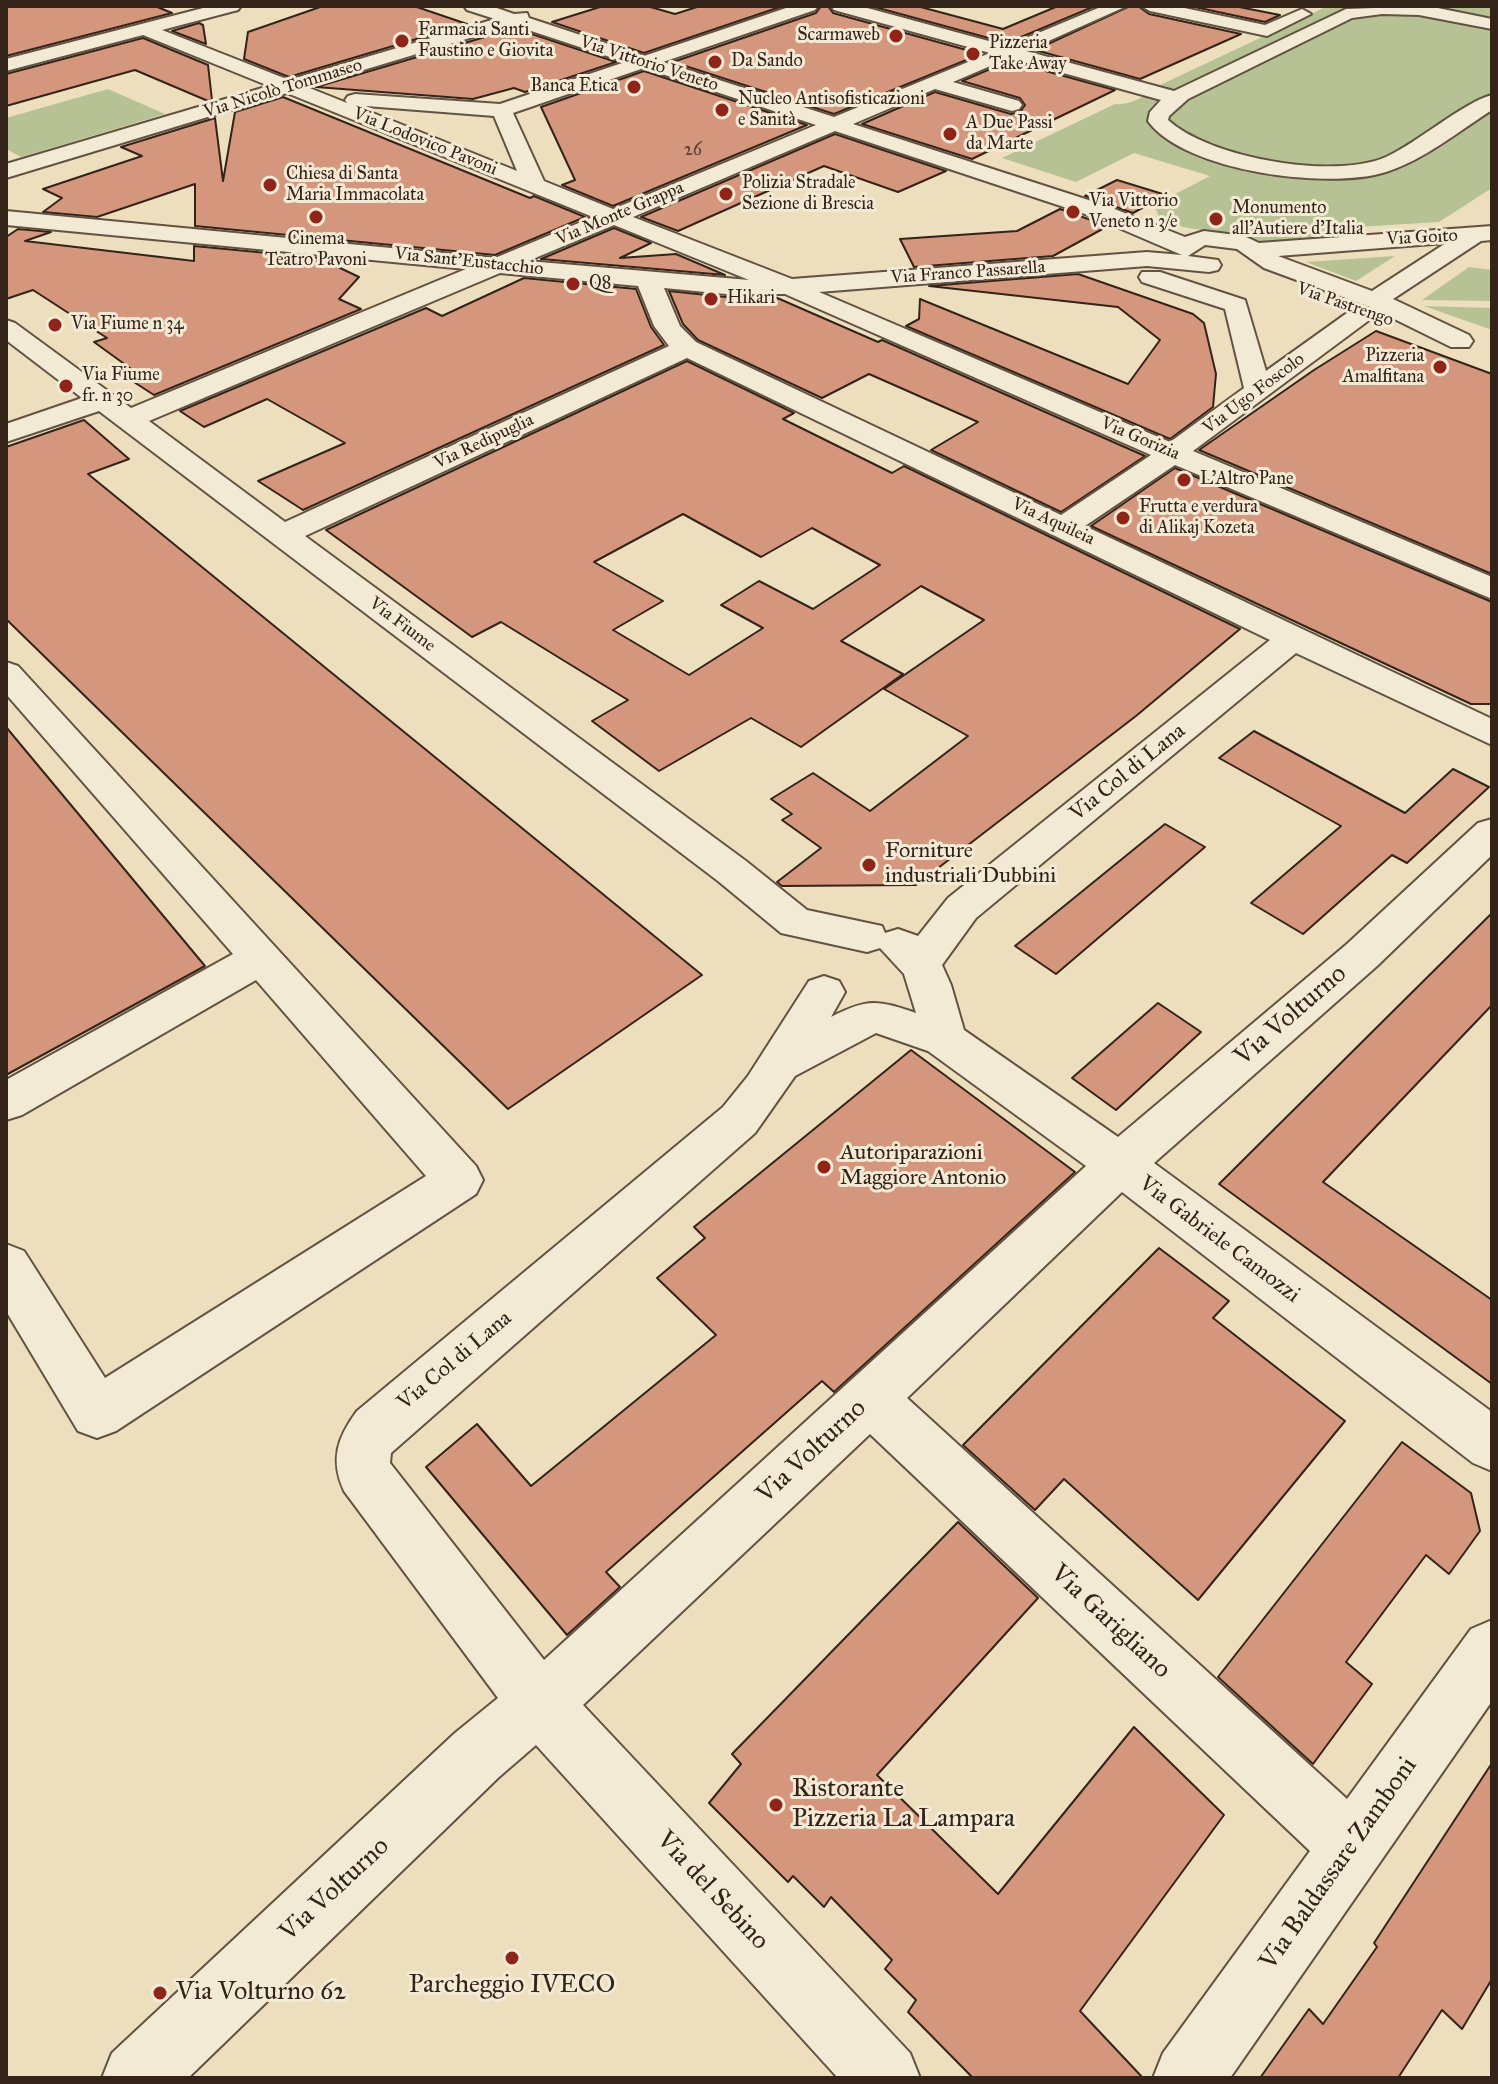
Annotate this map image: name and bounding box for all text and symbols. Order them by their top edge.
place label: Farmacia Santi Faustino e Giovita [418,20,553,62]
place label: Scarmaweb [797,25,880,47]
marker: Scarmaweb [887,27,905,45]
street label: Via Vittorio Veneto [577,31,721,97]
marker: Farmacia Santi Faustino e Giovita [393,32,411,50]
place label: Pizzeria Take Away [989,33,1067,76]
marker: Pizzeria Take Away [964,45,982,63]
place label: Da Sando [731,51,803,73]
marker: Da Sando [706,53,724,71]
street label: Via Nicolò Tommaseo [201,55,365,123]
place label: Banca Etica [530,76,618,98]
marker: Banca Etica [625,78,643,96]
place label: Nucleo Antisofisticazioni e Sanità [738,89,925,132]
marker: Nucleo Antisofisticazioni e Sanità [713,101,731,119]
street label: Via Lodovico Pavoni [350,103,500,181]
place label: A Due Passi da Marte [966,113,1053,156]
marker: A Due Passi da Marte [941,125,959,143]
house number: 26 [684,140,702,162]
place label: Chiesa di Santa Maria Immacolata [286,164,424,206]
place label: Polizia Stradale Sezione di Brescia [742,173,874,216]
marker: Chiesa di Santa Maria Immacolata [261,176,279,194]
street label: Via Monte Grappa [553,177,687,251]
marker: Polizia Stradale Sezione di Brescia [717,185,735,203]
place label: Via Vittorio Veneto n 3/e [1089,191,1178,234]
place label: Monumento all'Autiere d'Italia [1232,198,1364,240]
marker: Via Vittorio Veneto n 3/e [1064,203,1082,221]
marker: Cinema Teatro Pavoni [307,208,325,226]
marker: Monumento all'Autiere d'Italia [1207,210,1225,228]
street label: Via Goito [1386,225,1458,251]
place label: Cinema Teatro Pavoni [265,229,367,272]
street label: Via Sant'Eustacchio [393,243,545,281]
street label: Via Franco Passarella [890,257,1046,289]
place label: Q8 [589,273,611,295]
marker: Q8 [564,275,582,293]
street label: Via Pastrengo [1294,278,1396,332]
place label: Hikari [727,288,775,310]
marker: Hikari [702,290,720,308]
place label: Via Fiume n 34 [71,314,183,336]
marker: Via Fiume n 34 [46,316,64,334]
place label: Pizzeria Amalfitana [1343,346,1424,388]
street label: Via Ugo Foscolo [1199,349,1309,439]
marker: Pizzeria Amalfitana [1431,358,1449,376]
place label: Via Fiume fr. n 30 [82,365,160,408]
marker: Via Fiume fr. n 30 [57,377,75,395]
street label: Via Redipuglia [431,410,537,474]
street label: Via Gorizia [1097,413,1183,465]
place label: L'Altro Pane [1200,469,1293,491]
marker: L'Altro Pane [1175,471,1193,489]
street label: Via Aquileia [1008,493,1098,551]
place label: Frutta e verdura di Alikaj Kozeta [1139,497,1258,540]
marker: Frutta e verdura di Alikaj Kozeta [1114,509,1132,527]
street label: Via Fiume [364,593,440,657]
street label: Via Col di Lana [1065,718,1191,828]
place label: Forniture industriali Dubbini [885,839,1056,890]
marker: Forniture industriali Dubbini [860,856,878,874]
street label: Via Volturno [1229,959,1353,1073]
place label: Autoriparazioni Maggiore Antonio [840,1141,1006,1192]
marker: Autoriparazioni Maggiore Antonio [815,1158,833,1176]
street label: Via Gabriele Camozzi [1133,1171,1305,1309]
street label: Via Col di Lana [393,1306,517,1416]
street label: Via Volturno [751,1393,873,1511]
street label: Via Garigliano [1043,1558,1177,1686]
street label: Via Baldassare Zamboni [1254,1751,1424,1977]
place label: Ristorante Pizzeria La Lampara [792,1774,1015,1836]
marker: Ristorante Pizzeria La Lampara [767,1796,785,1814]
street label: Via del Sebino [649,1825,775,1957]
street label: Via Volturno [274,1831,396,1949]
marker: Parcheggio IVECO [503,1949,521,1967]
place label: Parcheggio IVECO [409,1970,615,2002]
place label: Via Volturno 62 [176,1977,346,2009]
marker: Via Volturno 62 [151,1984,169,2002]

